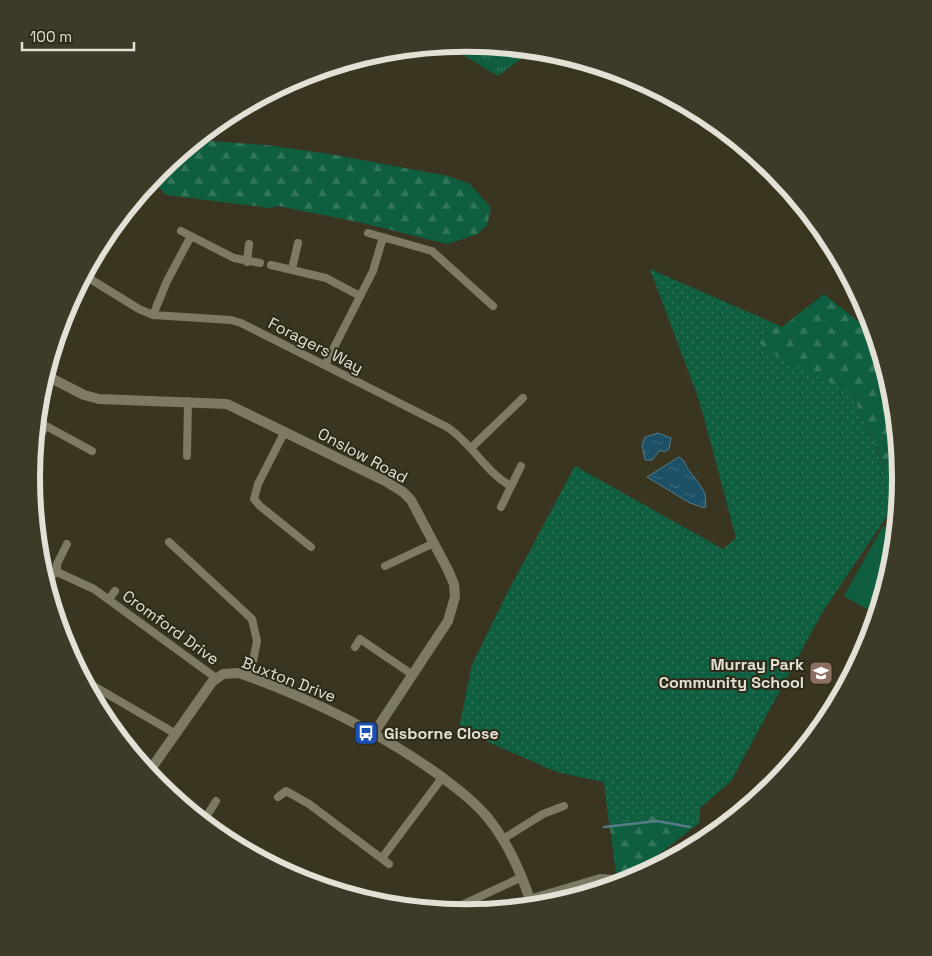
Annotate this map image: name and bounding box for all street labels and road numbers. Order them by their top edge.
street label: Foragers Way [265,313,367,378]
street label: Onslow Road [314,423,411,488]
street label: Cromford Drive [118,585,223,670]
street label: Buxton Drive [239,652,339,707]

